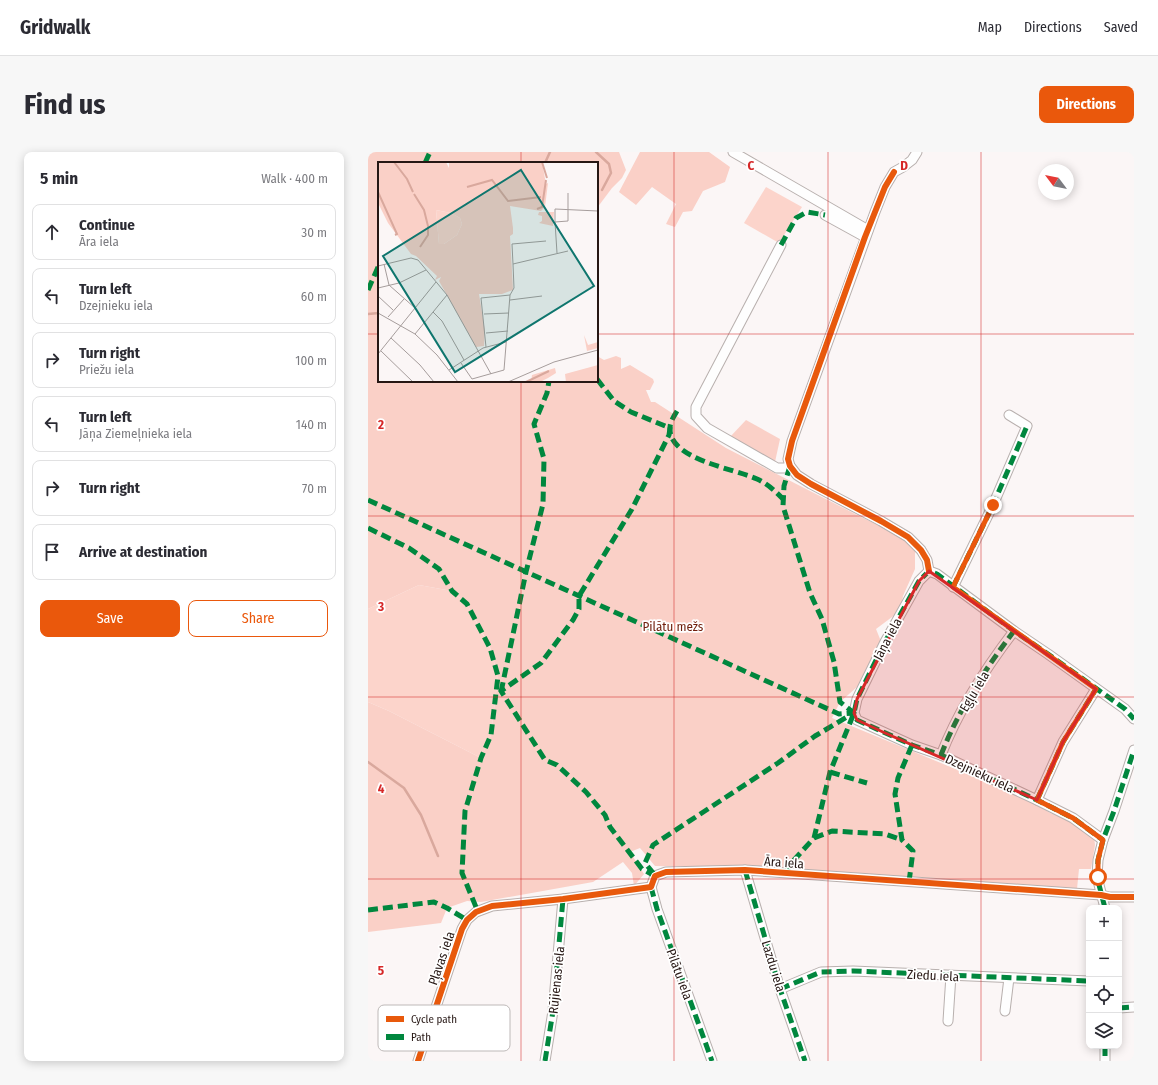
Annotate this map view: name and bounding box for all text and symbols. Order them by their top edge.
text: Gridwalk [20,16,90,39]
text: Map [978,19,1002,36]
text: Directions [1024,19,1082,36]
text: Saved [1104,19,1138,36]
button: Directions [1039,86,1134,123]
text: Find us [24,88,106,121]
text: C [748,158,755,173]
text: D [900,158,908,173]
inset map [378,162,598,382]
north arrow [1038,164,1074,200]
text: 5 min [40,168,78,189]
text: Walk · 400 m [261,171,328,186]
text: Continue [79,216,135,234]
icon: ahead [41,221,63,243]
text: 30 m [301,225,327,240]
text: Āra iela [79,234,119,249]
text: Turn left [79,280,132,298]
icon: left [41,285,63,307]
text: 60 m [301,289,327,304]
text: Dzejnieku iela [79,298,153,313]
text: Turn right [79,344,140,362]
icon: right [41,349,63,371]
text: 100 m [295,353,327,368]
text: Priežu iela [79,362,134,377]
text: Turn left [79,408,132,426]
icon: left [41,413,63,435]
text: 140 m [296,417,327,432]
text: 2 [377,417,384,432]
text: Jāņa Ziemeļnieka iela [79,426,192,441]
icon: right [41,477,63,499]
text: Turn right [79,479,140,497]
text: 70 m [302,481,327,496]
route end [984,496,1002,514]
icon: arrive [41,541,63,563]
text: Arrive at destination [79,543,207,561]
text: 3 [377,599,384,614]
button: Save [40,600,180,637]
button: Share [188,600,328,637]
street label: Jāņa iela [870,616,906,663]
park label: Pilātu mežs [643,619,704,634]
street label: Egļu iela [956,668,993,715]
street label: Dzejnieku iela [943,751,1016,796]
text: 4 [378,781,385,796]
street label: Āra iela [764,854,804,871]
route start [1089,868,1107,886]
map controls [1086,905,1122,1049]
button: + [1086,905,1122,941]
street label: Pļavas iela [425,929,459,987]
street label: Lazdu iela [759,938,788,994]
button: − [1086,941,1122,977]
street label: Rūjienas iela [545,945,568,1015]
street label: Pilātu iela [663,947,696,1002]
text: 5 [378,963,384,978]
street label: Ziedu iela [907,967,959,984]
button: locate [1086,977,1122,1013]
legend [378,1005,510,1051]
text: Cycle path [411,1013,457,1026]
button: layers [1086,1013,1122,1049]
text: Path [411,1031,431,1044]

